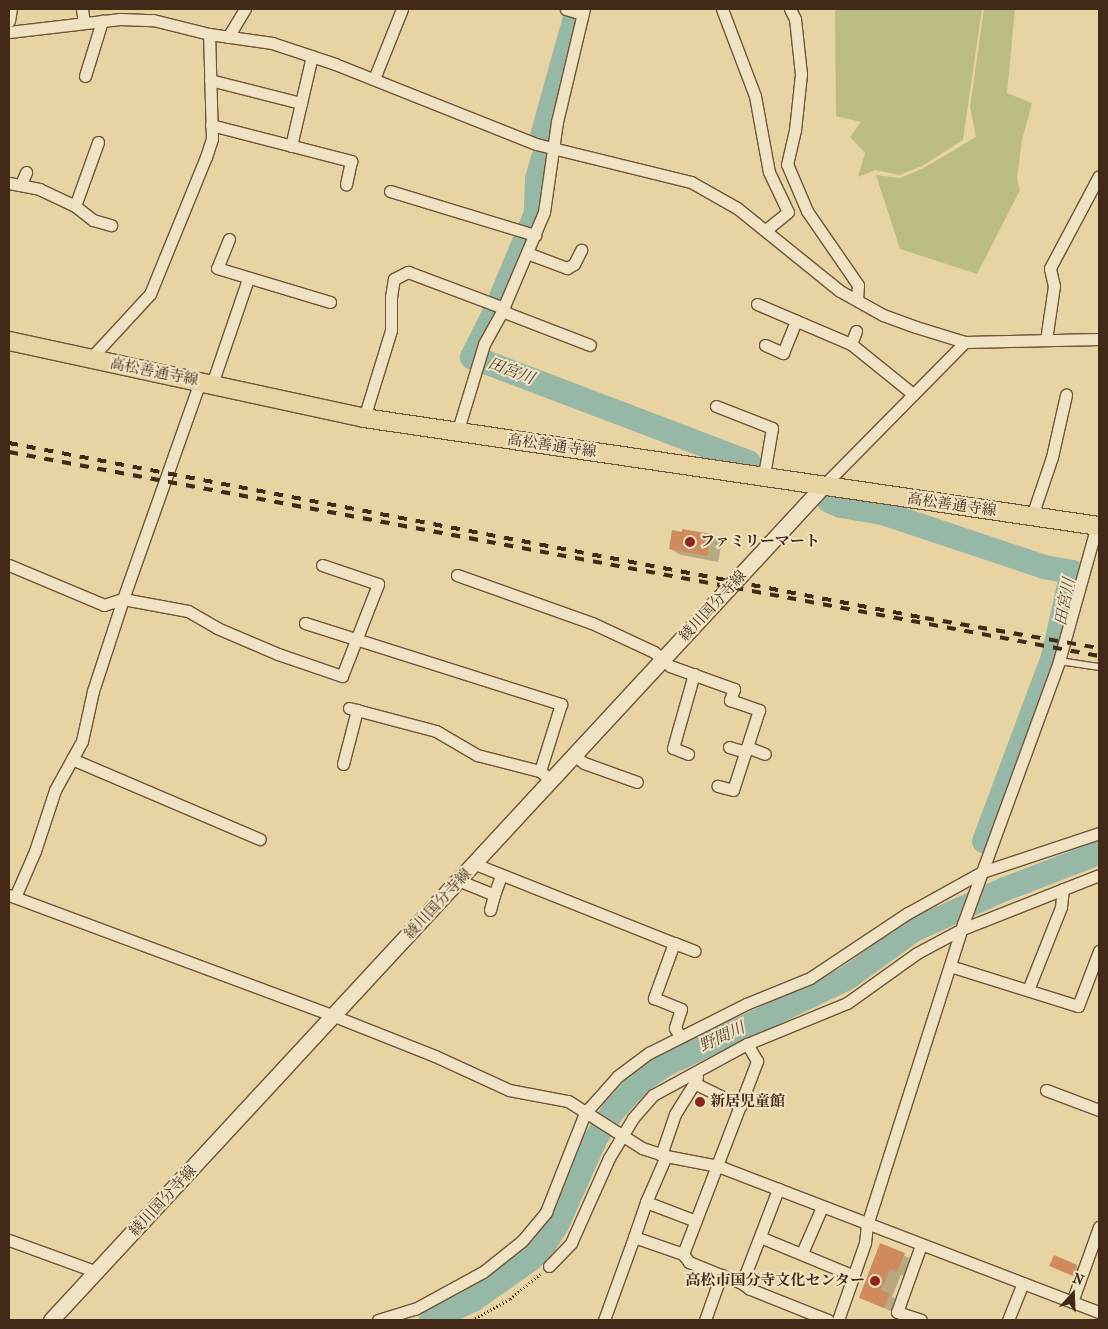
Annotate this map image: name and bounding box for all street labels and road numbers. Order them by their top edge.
street label: 高松善通寺線 [108,355,200,389]
street label: 高松善通寺線 [506,431,598,461]
street label: 高松善通寺線 [906,490,998,520]
street label: 綾川国分寺線 [676,567,750,645]
street label: 綾川国分寺線 [401,865,475,943]
street label: 綾川国分寺線 [126,1162,200,1240]

